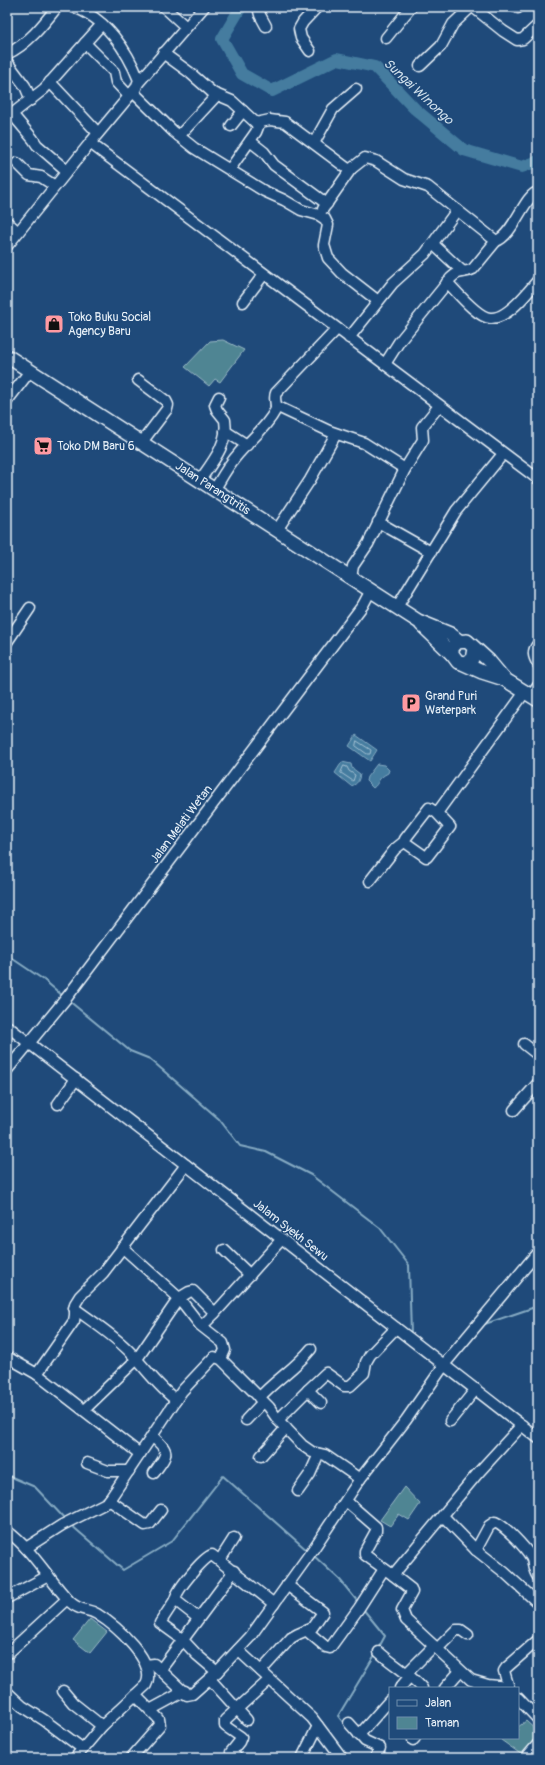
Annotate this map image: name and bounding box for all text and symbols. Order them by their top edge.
water label: Sungai WInongo [380,55,457,129]
place label: Toko Buku Social Agency Baru [68,310,151,339]
shop icon: Toko Buku Social Agency Baru [43,313,65,335]
supermarket icon: Toko DM Baru 6 [32,435,54,457]
place label: Toko DM Baru 6 [57,439,135,454]
street label: Jalan Parangtritis [172,459,254,519]
place label: Grand Puri Waterpark [425,689,477,718]
parking icon: Grand Puri Waterpark [400,692,422,714]
street label: Jalan Melati Wetan [147,782,216,866]
street label: Jalam Syekh Sewu [250,1196,331,1264]
legend [389,1687,519,1739]
text: Jalan [425,1696,451,1711]
text: Taman [425,1716,459,1731]

